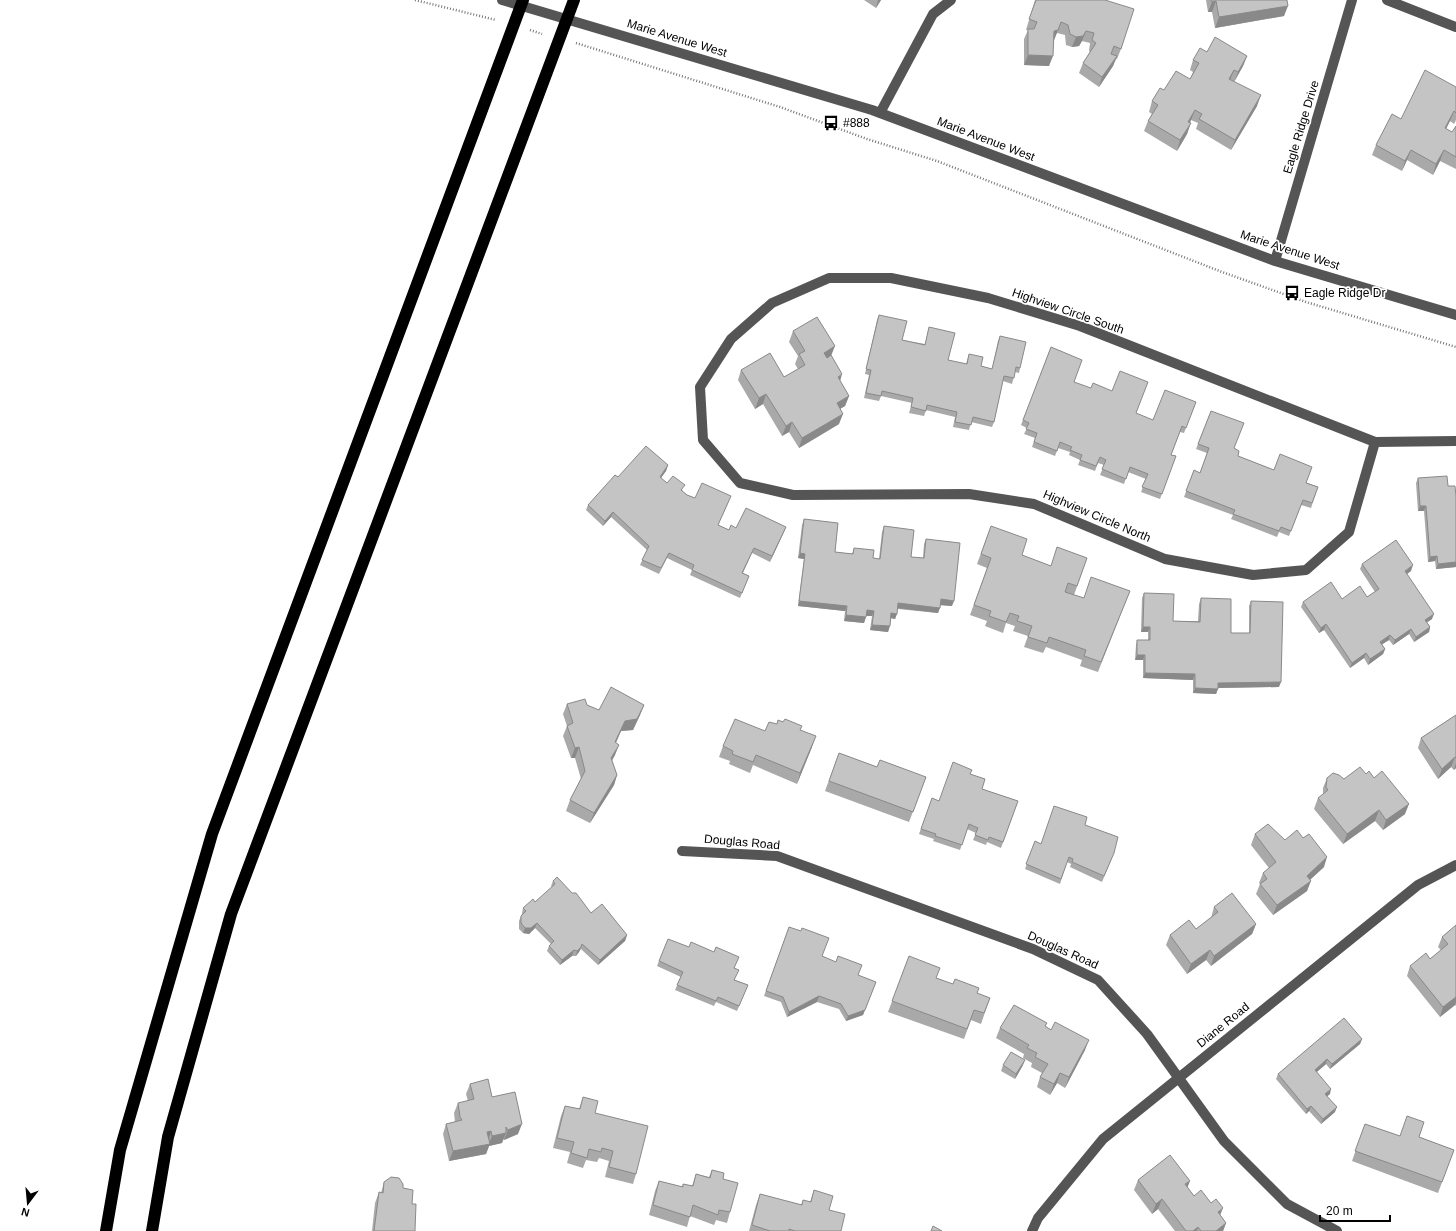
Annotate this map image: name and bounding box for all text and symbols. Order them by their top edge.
street label: Marie Avenue West [625,16,729,60]
street label: Eagle Ridge Drive [1280,78,1322,175]
bus stop icon: #888 [822,114,840,132]
street label: Marie Avenue West [935,114,1037,164]
place label: #888 [843,116,870,130]
street label: Marie Avenue West [1239,227,1342,273]
bus stop icon: Eagle Ridge Dr [1283,284,1301,302]
street label: Highview Circle South [1010,285,1126,337]
place label: Eagle Ridge Dr [1304,286,1385,300]
street label: Highview Circle North [1041,487,1153,545]
street label: Douglas Road [704,832,780,852]
street label: Douglas Road [1025,928,1101,972]
street label: Diane Road [1194,1000,1252,1050]
north arrow [8,1183,48,1223]
scale bar [1320,1197,1390,1223]
text: 20 m [1326,1204,1353,1218]
text: N [20,1206,31,1219]

